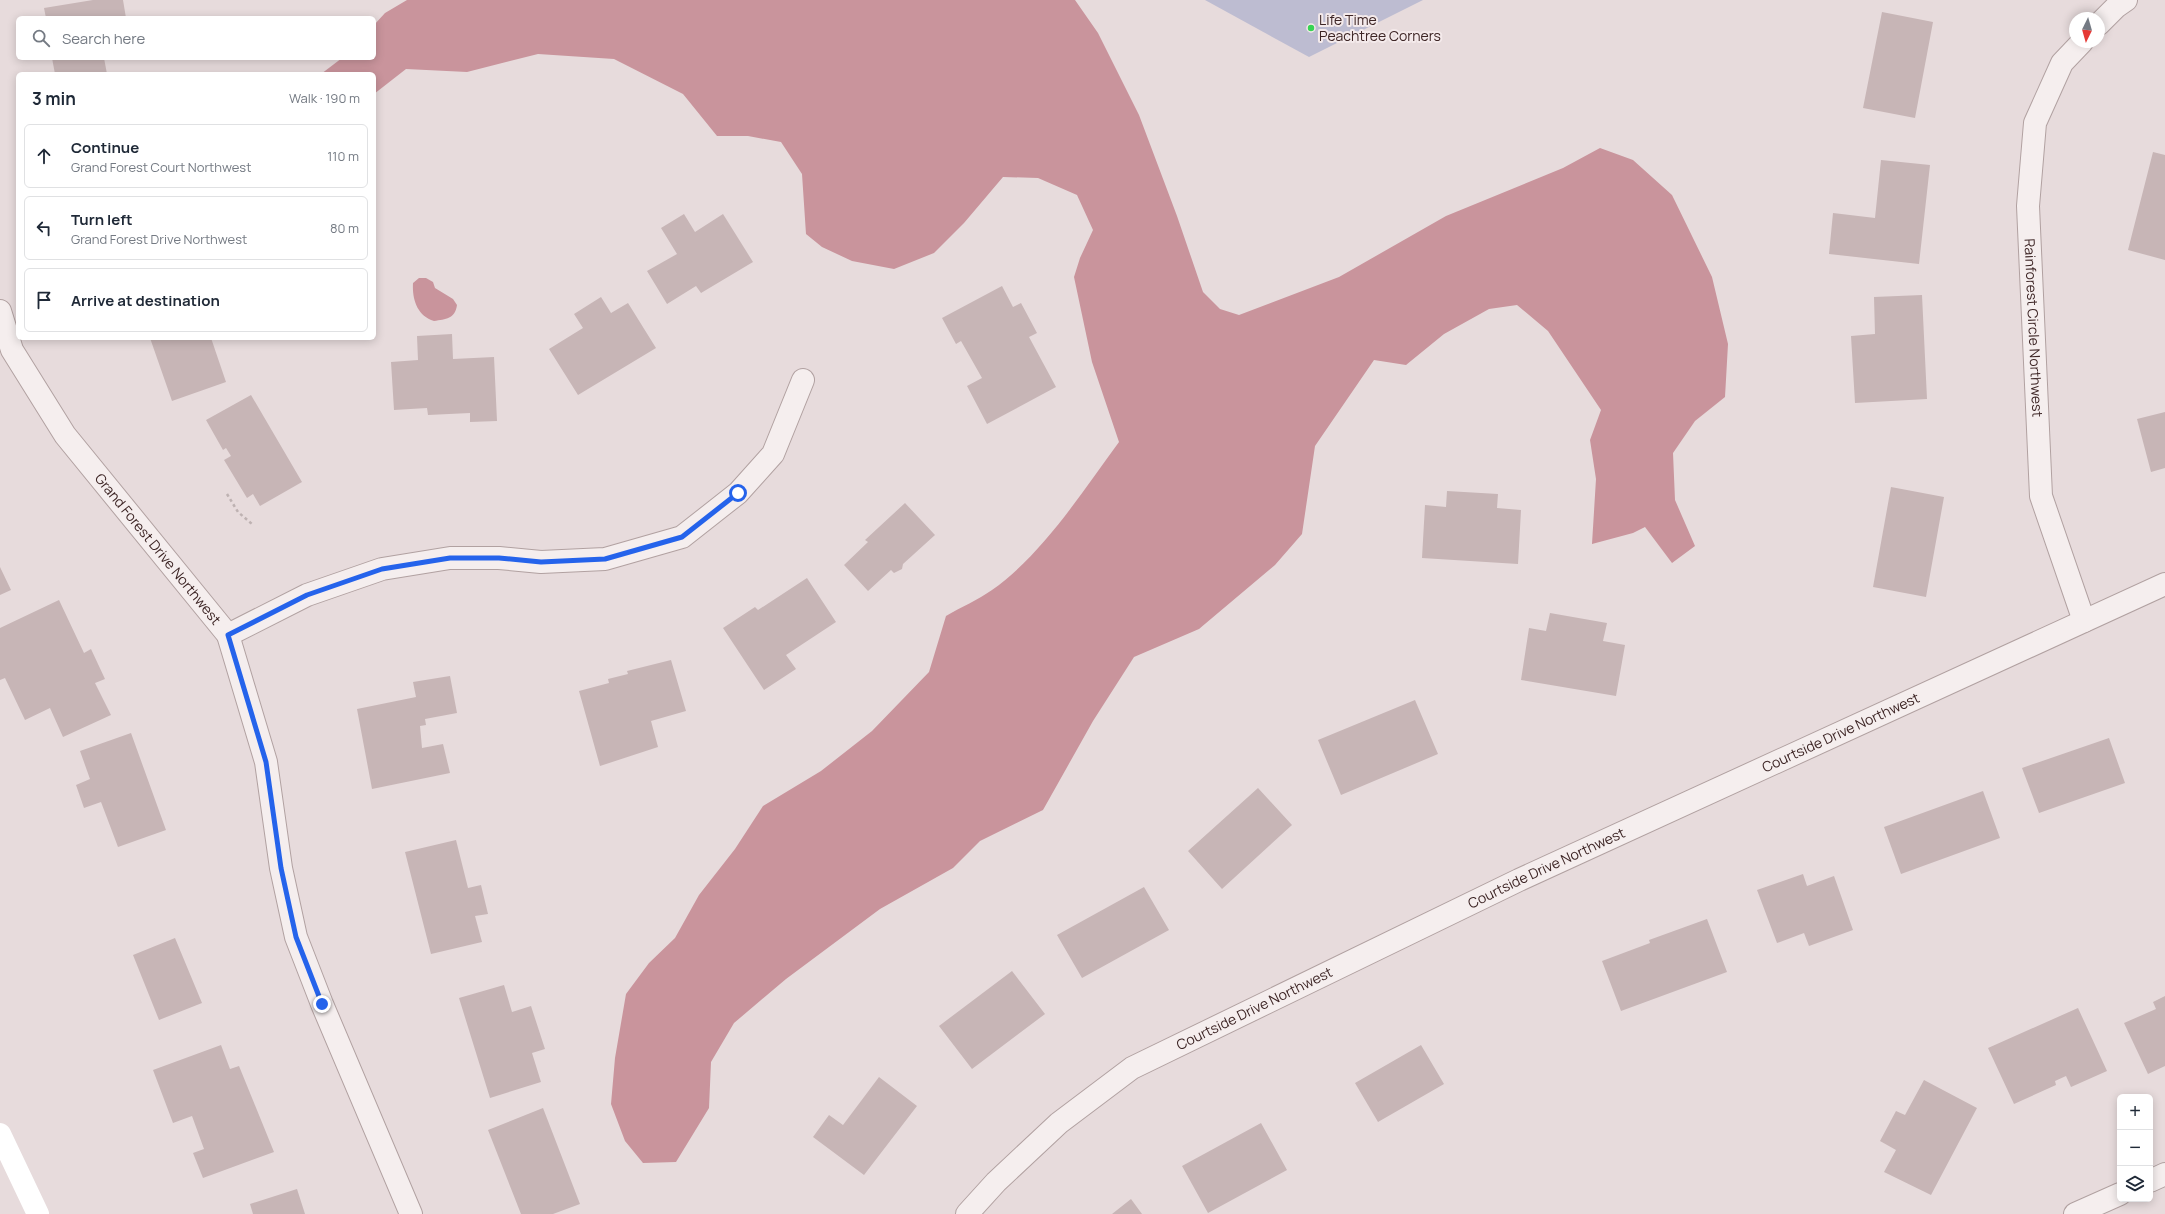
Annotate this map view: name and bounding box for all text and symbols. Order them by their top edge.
place label: Life Time Peachtree Corners [1319,10,1441,45]
north arrow [2069,12,2105,48]
search box [16,16,376,60]
marker: Life Time Peachtree Corners [1306,23,1316,33]
icon: search [30,27,52,49]
text: Search here [62,28,145,49]
text: 3 min [32,87,76,110]
text: Walk · 190 m [289,89,360,107]
text: Continue [71,137,139,158]
icon: ahead [33,145,55,167]
text: 110 m [327,147,359,165]
text: Grand Forest Court Northwest [71,158,251,176]
text: Turn left [71,209,133,230]
icon: left [33,217,55,239]
text: 80 m [330,219,359,237]
text: Grand Forest Drive Northwest [71,230,247,248]
street label: Rainforest Circle Northwest [2020,238,2047,418]
icon: arrive [33,289,55,311]
text: Arrive at destination [71,290,220,311]
street label: Grand Forest Drive Northwest [91,469,226,629]
route start [729,484,747,502]
street label: Courtside Drive Northwest [1759,688,1923,776]
street label: Courtside Drive Northwest [1464,823,1628,912]
street label: Courtside Drive Northwest [1173,962,1336,1054]
route end [313,995,331,1013]
map controls [2117,1094,2153,1202]
button: + [2117,1094,2153,1130]
button: − [2117,1130,2153,1166]
button: layers [2117,1166,2153,1202]

